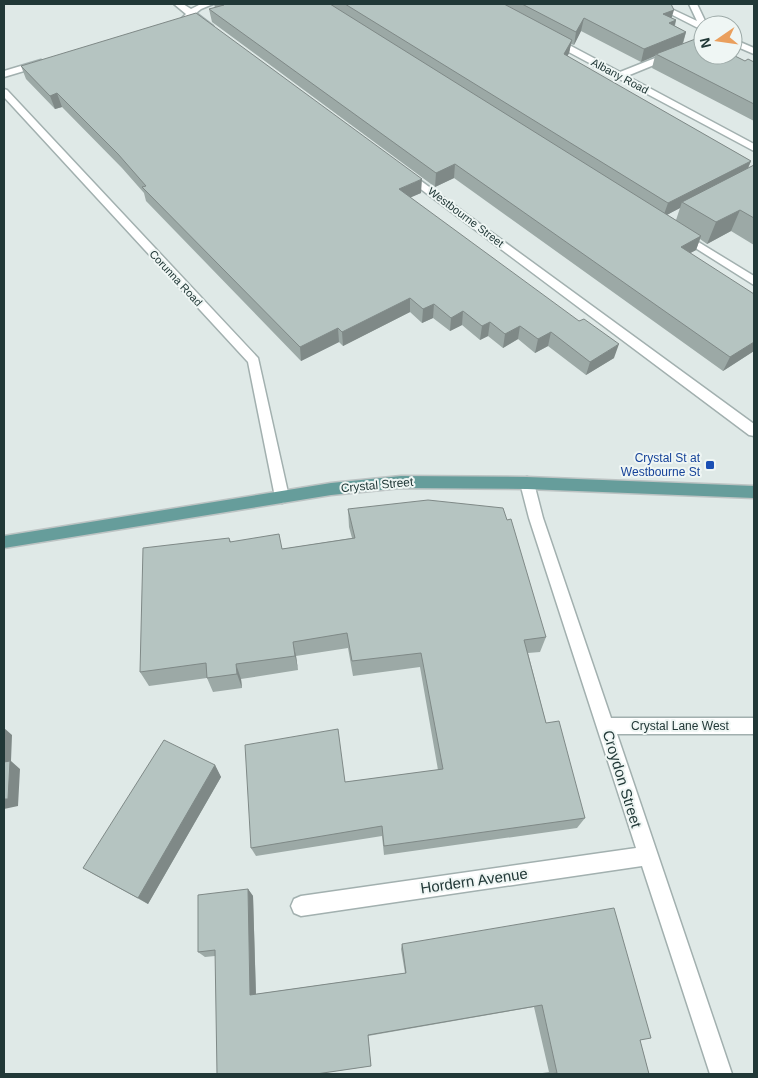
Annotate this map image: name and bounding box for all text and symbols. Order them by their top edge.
north arrow [693,15,743,65]
text: N [696,36,714,50]
street label: Albany Road [589,56,651,96]
street label: Westbourne Street [426,185,506,249]
street label: Corunna Road [147,248,205,308]
place label: Crystal St at Westbourne St [621,451,701,479]
marker: Crystal St at Westbourne St [704,459,716,471]
street label: Crystal Street [340,475,414,495]
street label: Crystal Lane West [631,719,730,733]
street label: Croydon Street [600,728,646,830]
street label: Hordern Avenue [419,865,529,896]

